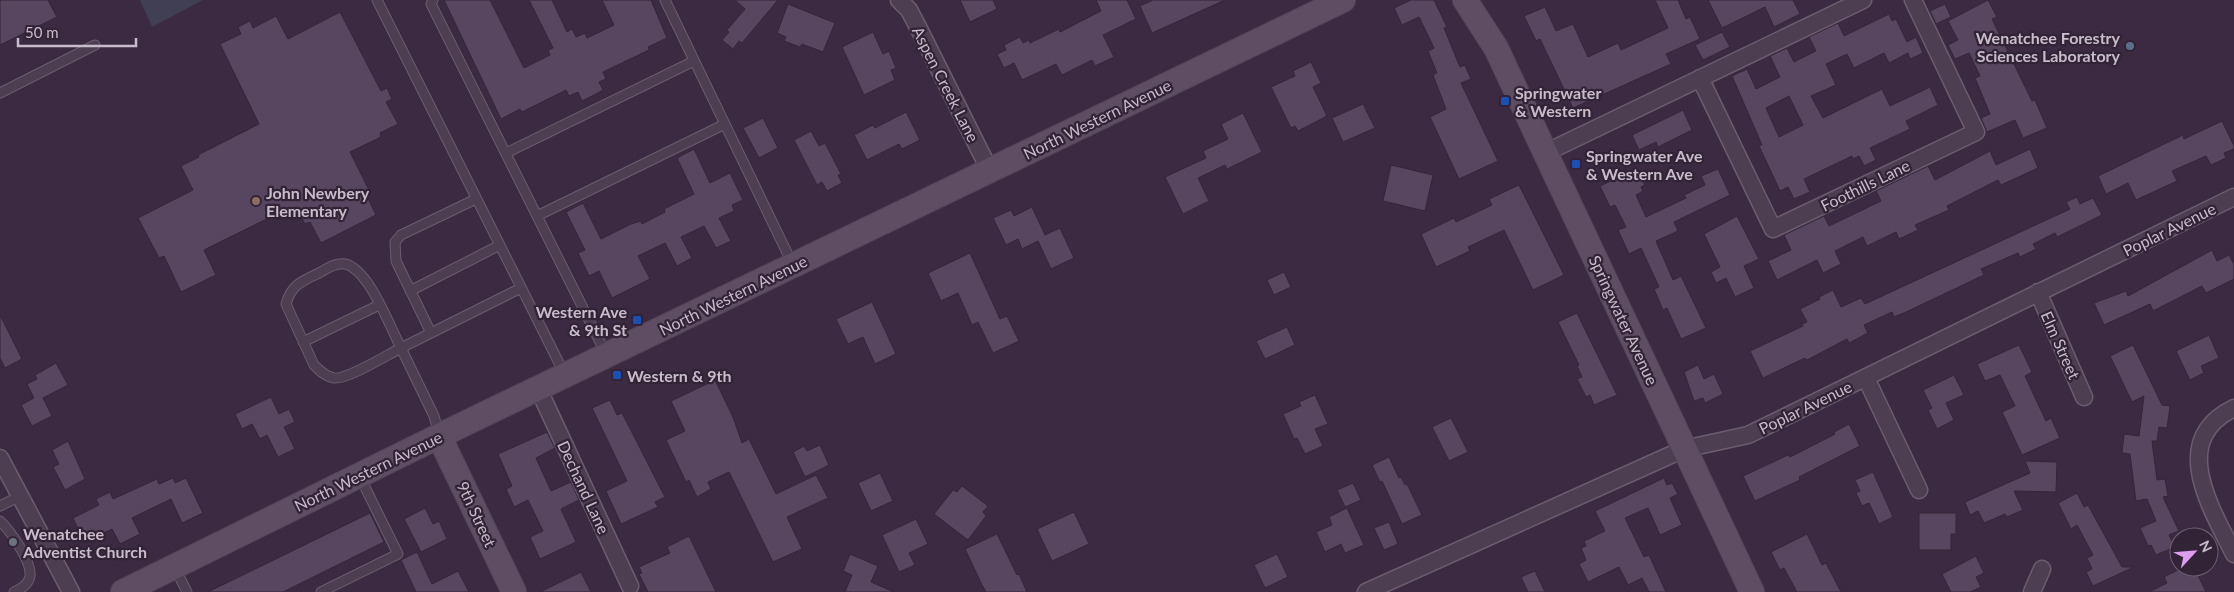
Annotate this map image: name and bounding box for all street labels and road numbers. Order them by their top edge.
street label: Aspen Creek Lane [909,23,983,145]
street label: North Western Avenue [1020,75,1174,163]
street label: Foothills Lane [1817,155,1913,215]
street label: Poplar Avenue [2119,198,2219,260]
street label: North Western Avenue [656,251,810,339]
street label: Springwater Avenue [1586,252,1662,388]
street label: Elm Street [2038,308,2084,382]
street label: Poplar Avenue [1755,376,1855,438]
street label: North Western Avenue [291,427,445,515]
street label: Dechand Lane [554,437,614,537]
street label: 9th Street [454,478,501,550]

